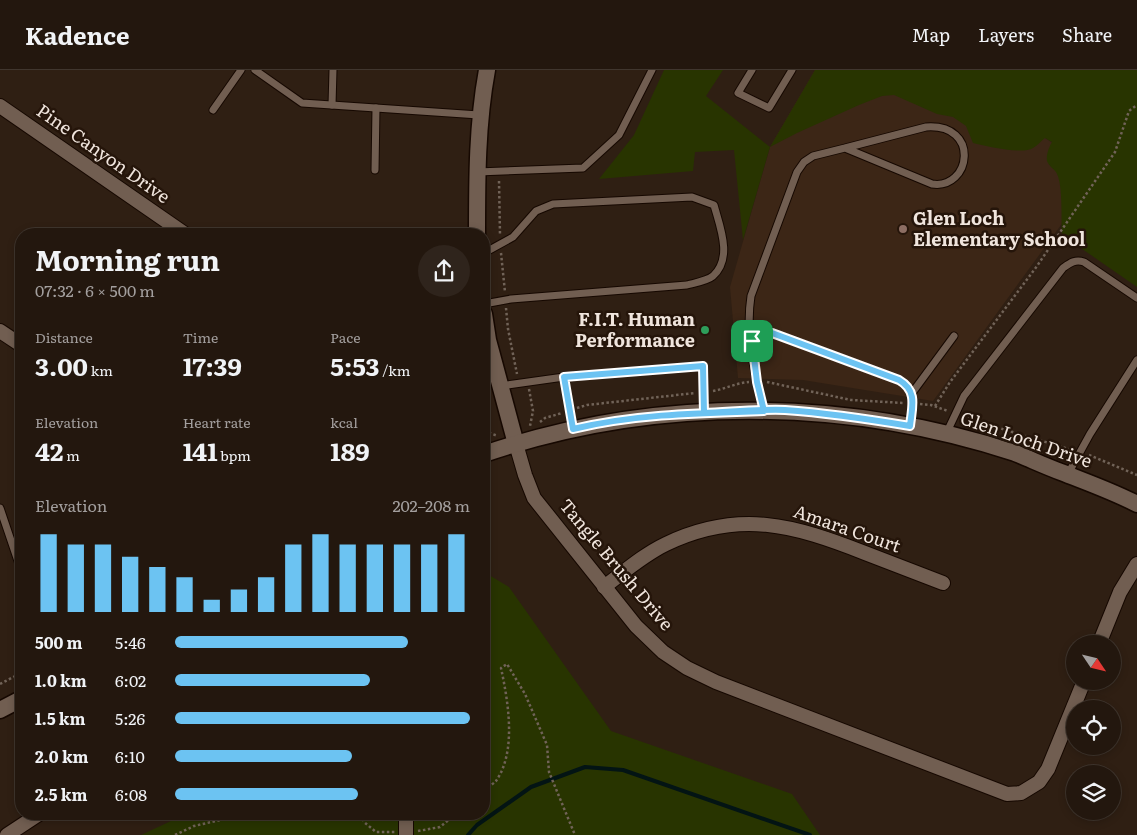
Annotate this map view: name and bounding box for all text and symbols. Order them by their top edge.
text: Kadence [25,17,130,52]
text: Map [912,21,950,48]
text: Layers [978,21,1034,48]
text: Share [1062,21,1112,48]
street label: Pine Canyon Drive [32,97,176,209]
place label: Glen Loch Elementary School [913,204,1086,252]
marker: Glen Loch Elementary School [897,223,909,235]
text: Morning run [35,238,220,280]
button: share [418,245,470,297]
text: 07:32 · 6 × 500 m [35,278,155,302]
place label: F.I.T. Human Performance [575,305,695,353]
pin [731,320,773,362]
marker: F.I.T. Human Performance [699,324,711,336]
text: Distance [35,327,93,347]
text: Time [183,327,218,347]
text: Pace [330,327,360,347]
icon: arrive [738,327,766,355]
text: 3.00 [35,347,88,384]
text: 17:39 [183,347,242,384]
text: 5:53 [330,347,379,384]
text: km [88,360,113,380]
text: /km [379,360,410,380]
street label: Glen Loch Drive [957,403,1096,474]
text: Elevation [35,412,98,432]
text: Heart rate [183,412,251,432]
text: kcal [330,412,358,432]
text: 42 [35,432,64,469]
text: 141 [183,432,218,469]
text: 189 [330,432,370,469]
text: m [64,445,80,465]
text: bpm [218,445,251,465]
street label: Tangle Brush Drive [554,492,680,636]
text: Elevation [35,493,107,517]
text: 202–208 m [392,493,470,517]
street label: Amara Court [790,497,905,559]
text: 500 m [35,630,83,654]
text: 5:46 [115,630,146,654]
north arrow [1066,635,1121,690]
map controls [1066,635,1121,820]
text: 1.0 km [35,668,87,692]
text: 6:02 [115,668,146,692]
button: locate [1066,700,1121,755]
text: 1.5 km [35,706,85,730]
text: 5:26 [115,706,145,730]
text: 2.0 km [35,744,89,768]
text: 6:10 [115,744,145,768]
button: layers [1066,765,1121,820]
text: 2.5 km [35,782,87,806]
text: 6:08 [115,782,147,806]

